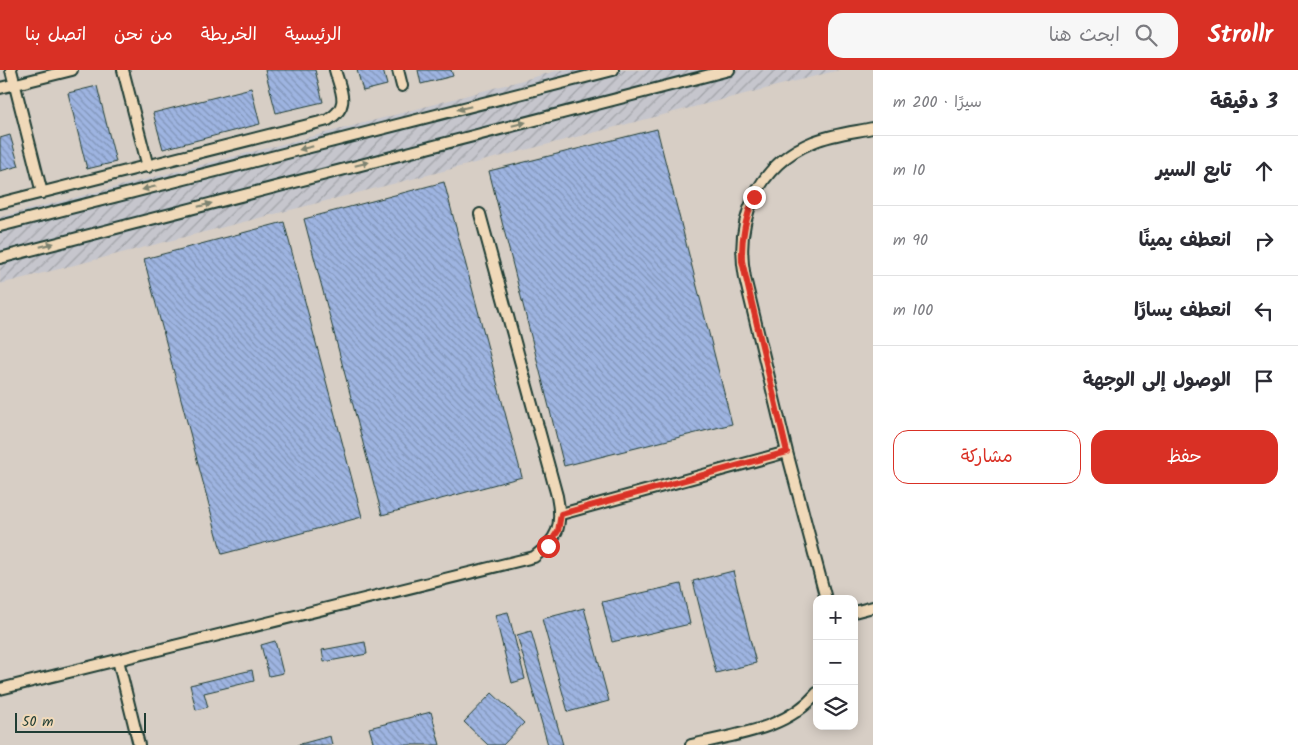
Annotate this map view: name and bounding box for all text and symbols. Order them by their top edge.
search box [828,13,1178,58]
text: Strollr [1208,16,1273,55]
text: اتصل بنا [25,21,86,50]
text: من نحن [114,21,173,50]
text: الخريطة [201,21,257,50]
text: الرئيسية [285,21,341,50]
text: ابحث هنا [1049,21,1120,51]
icon: search [1132,21,1160,49]
text: 3 دقيقة [1210,86,1278,119]
text: سيرًا · 200 m [893,90,982,115]
one-way arrow [456,104,471,112]
one-way arrow [512,120,527,128]
one-way arrow [299,144,314,152]
text: تابع السير [1156,156,1231,186]
icon: ahead [1250,157,1278,185]
text: 10 m [893,158,925,183]
one-way arrow [354,160,369,168]
one-way arrow [141,185,156,193]
route end [743,186,766,209]
one-way arrow [197,201,212,209]
text: انعطف يمينًا [1139,226,1231,256]
icon: right [1250,227,1278,255]
text: 90 m [893,228,928,253]
one-way arrow [40,241,55,249]
text: انعطف يسارًا [1134,296,1231,326]
icon: left [1250,297,1278,325]
text: 100 m [893,298,933,323]
text: الوصول إلى الوجهة [1083,366,1231,396]
icon: arrive [1250,367,1278,395]
button: مشاركة [893,430,1081,484]
button: حفظ [1091,430,1278,484]
route start [537,535,560,558]
map controls [813,595,858,730]
button: + [813,595,858,640]
button: − [813,640,858,685]
button: layers [813,685,858,730]
scale bar [15,710,146,733]
text: 50 m [22,711,53,733]

